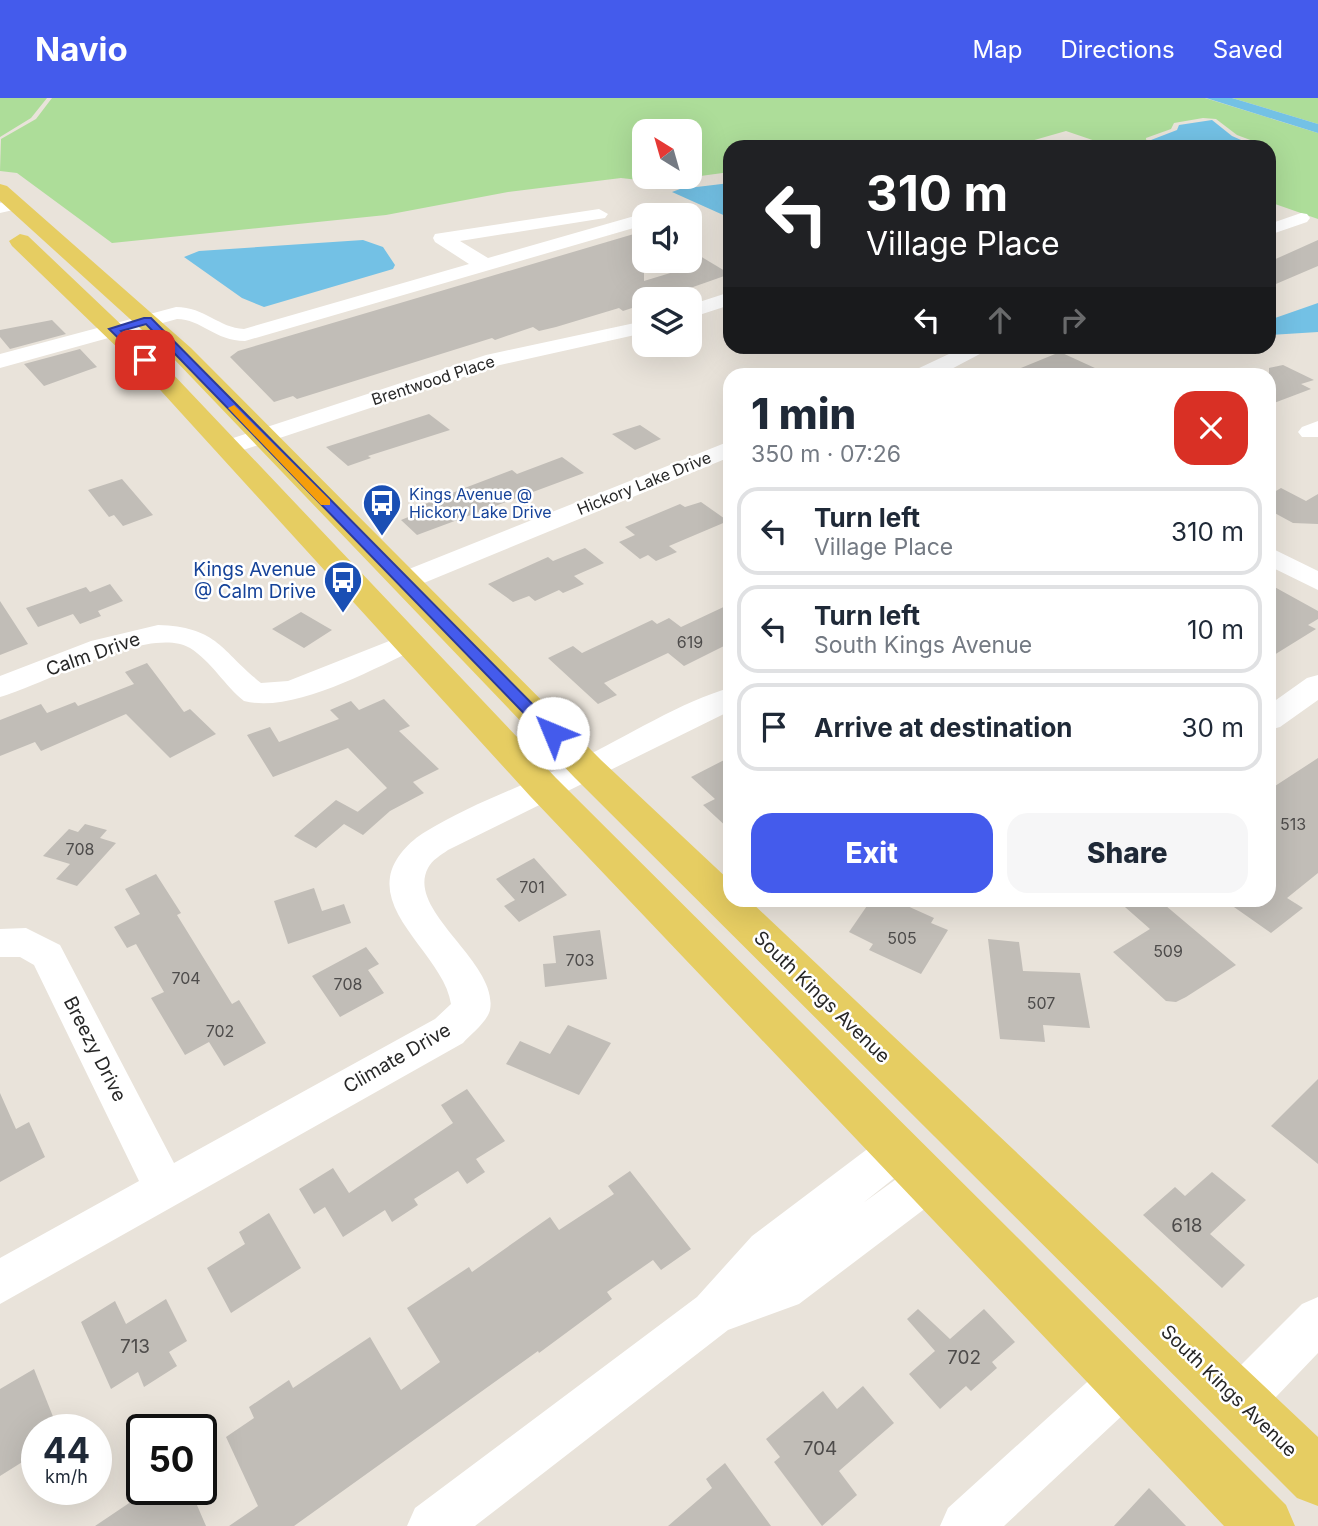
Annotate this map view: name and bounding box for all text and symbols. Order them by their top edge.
text: Navio [35,29,128,69]
text: Map [973,35,1022,64]
text: Directions [1060,35,1175,64]
text: Saved [1213,35,1283,64]
north arrow [632,119,702,189]
map controls [632,119,702,357]
text: 310 m [866,164,1008,223]
icon: left [751,168,842,259]
button: sound [632,203,702,273]
text: Village Place [866,224,1060,263]
button: layers [632,287,702,357]
icon: left [908,301,946,339]
icon: ahead [981,301,1019,339]
icon: right [1054,301,1092,339]
pin [115,330,175,390]
icon: arrive [126,341,164,379]
street label: Brentwood Place [369,351,497,409]
text: 1 min [751,388,856,439]
button: close [1174,391,1248,465]
text: 350 m · 07:26 [751,440,901,468]
street label: Hickory Lake Drive [574,447,714,519]
bus stop icon: Kings Avenue @ Hickory Lake Drive [361,482,403,537]
place label: Kings Avenue @ Hickory Lake Drive [409,484,552,522]
text: Turn left [814,502,920,533]
icon: left [755,512,793,550]
text: 310 m [1171,516,1244,547]
text: Village Place [814,533,953,561]
place label: Kings Avenue @ Calm Drive [193,558,316,603]
bus stop icon: Kings Avenue @ Calm Drive [322,559,364,614]
text: Turn left [814,600,920,631]
icon: left [755,610,793,648]
text: 10 m [1187,614,1244,645]
street label: Calm Drive [43,627,143,681]
text: South Kings Avenue [814,631,1032,659]
house number: 619 [677,632,703,652]
position arrow [516,696,590,770]
icon: arrive [755,708,793,746]
text: Arrive at destination [814,712,1073,743]
text: 30 m [1181,712,1244,743]
button: Exit [751,813,993,893]
button: Share [1007,813,1248,893]
house number: 513 [1280,814,1306,834]
house number: 708 [66,839,94,859]
house number: 701 [519,877,545,897]
street label: South Kings Avenue [749,926,895,1068]
house number: 505 [887,928,917,948]
house number: 509 [1153,941,1183,961]
house number: 703 [566,950,594,970]
house number: 704 [171,968,201,988]
house number: 708 [334,974,362,994]
street label: Breezy Drive [59,993,131,1105]
house number: 507 [1027,993,1055,1013]
street label: Climate Drive [339,1018,455,1098]
house number: 702 [206,1021,234,1041]
house number: 618 [1171,1214,1203,1237]
street label: South Kings Avenue [1156,1320,1302,1462]
house number: 713 [120,1335,150,1358]
house number: 702 [947,1346,981,1369]
speed limit sign: 50 [126,1414,217,1505]
text: 44 [43,1429,90,1471]
house number: 704 [803,1437,837,1460]
text: km/h [45,1466,88,1487]

